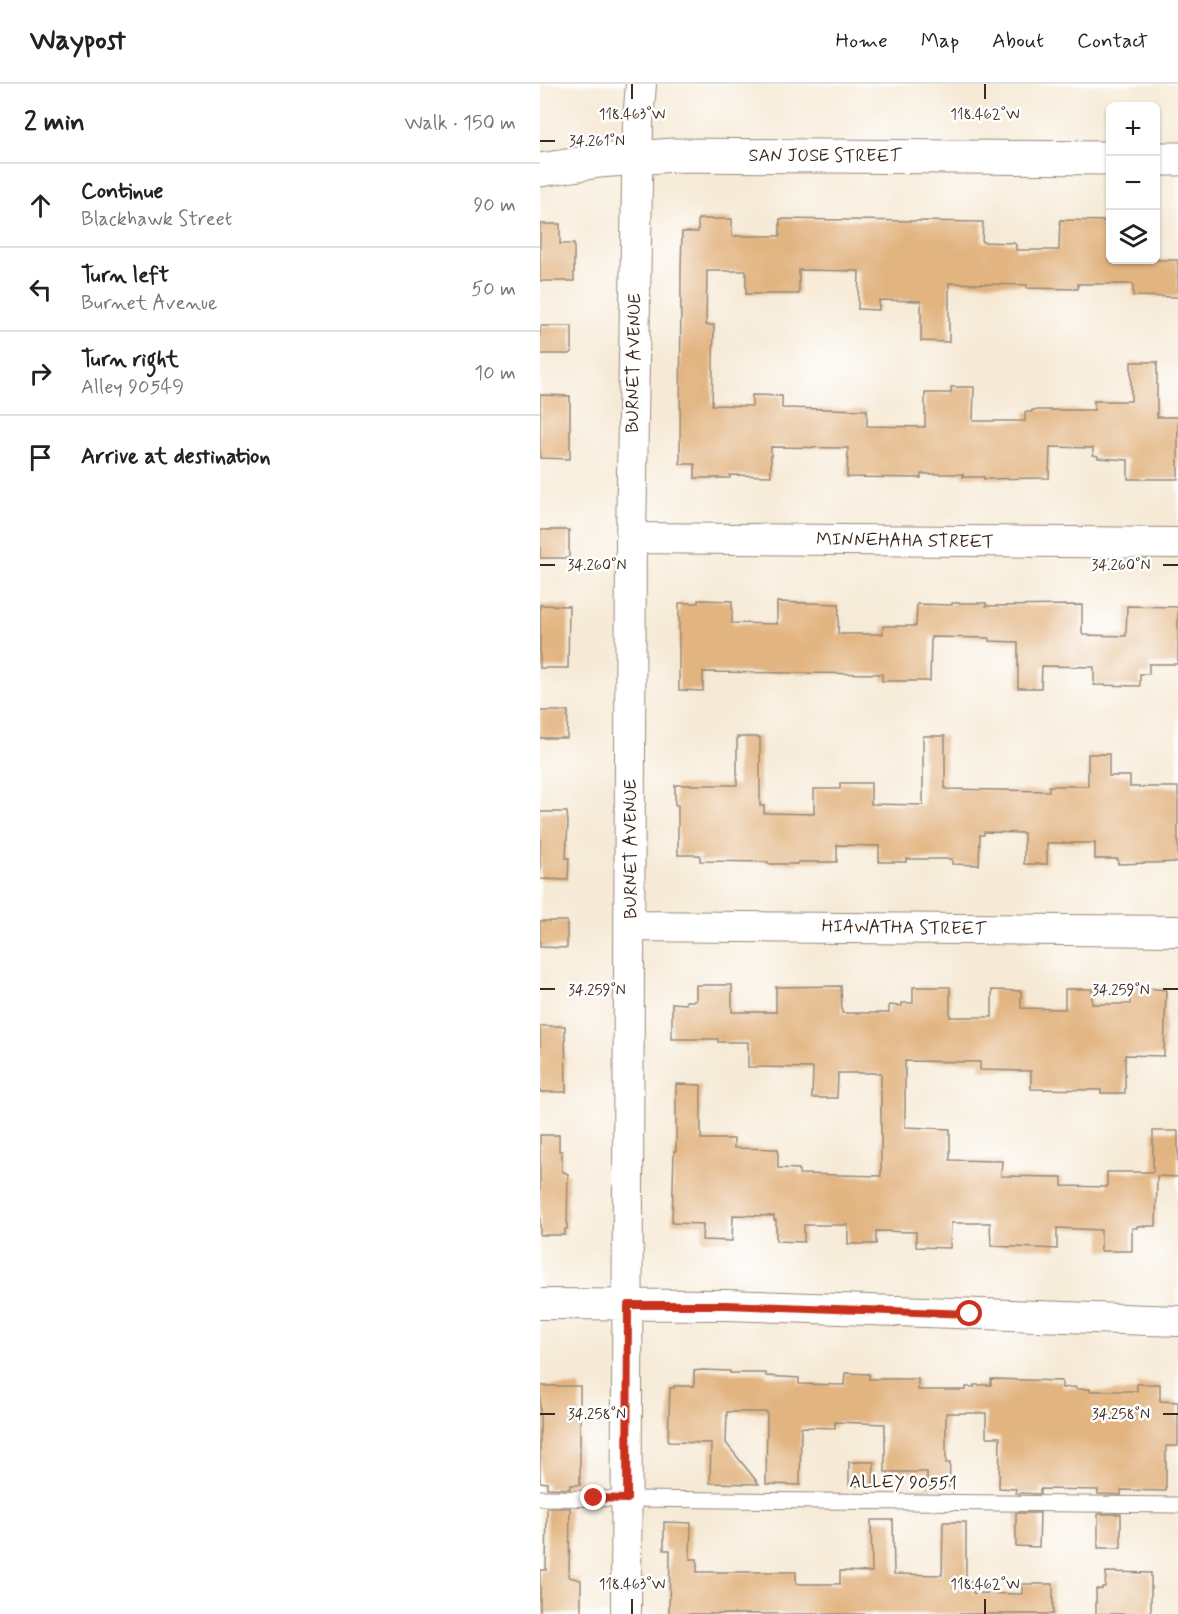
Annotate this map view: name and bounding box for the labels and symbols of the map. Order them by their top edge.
text: 118.463°W [599,105,665,125]
text: 118.462°W [950,105,1020,125]
text: 34.261°N [569,132,625,152]
street label: SAN JOSE STREET [749,144,902,168]
street label: BURNET AVENUE [621,293,647,433]
street label: MINNEHAHA STREET [816,527,994,555]
text: 34.260°N [567,556,627,576]
text: 34.260°N [1091,556,1151,576]
street label: BURNET AVENUE [619,779,643,919]
street label: HIAWATHA STREET [821,915,987,941]
text: 34.259°N [568,981,626,1001]
text: 34.259°N [1092,981,1150,1001]
route start [956,1300,982,1326]
text: 34.258°N [568,1405,626,1425]
text: 34.258°N [1092,1405,1150,1425]
street label: ALLEY 90551 [849,1470,957,1496]
route end [580,1484,606,1510]
text: 118.463°W [599,1575,665,1595]
text: 118.462°W [950,1575,1020,1595]

